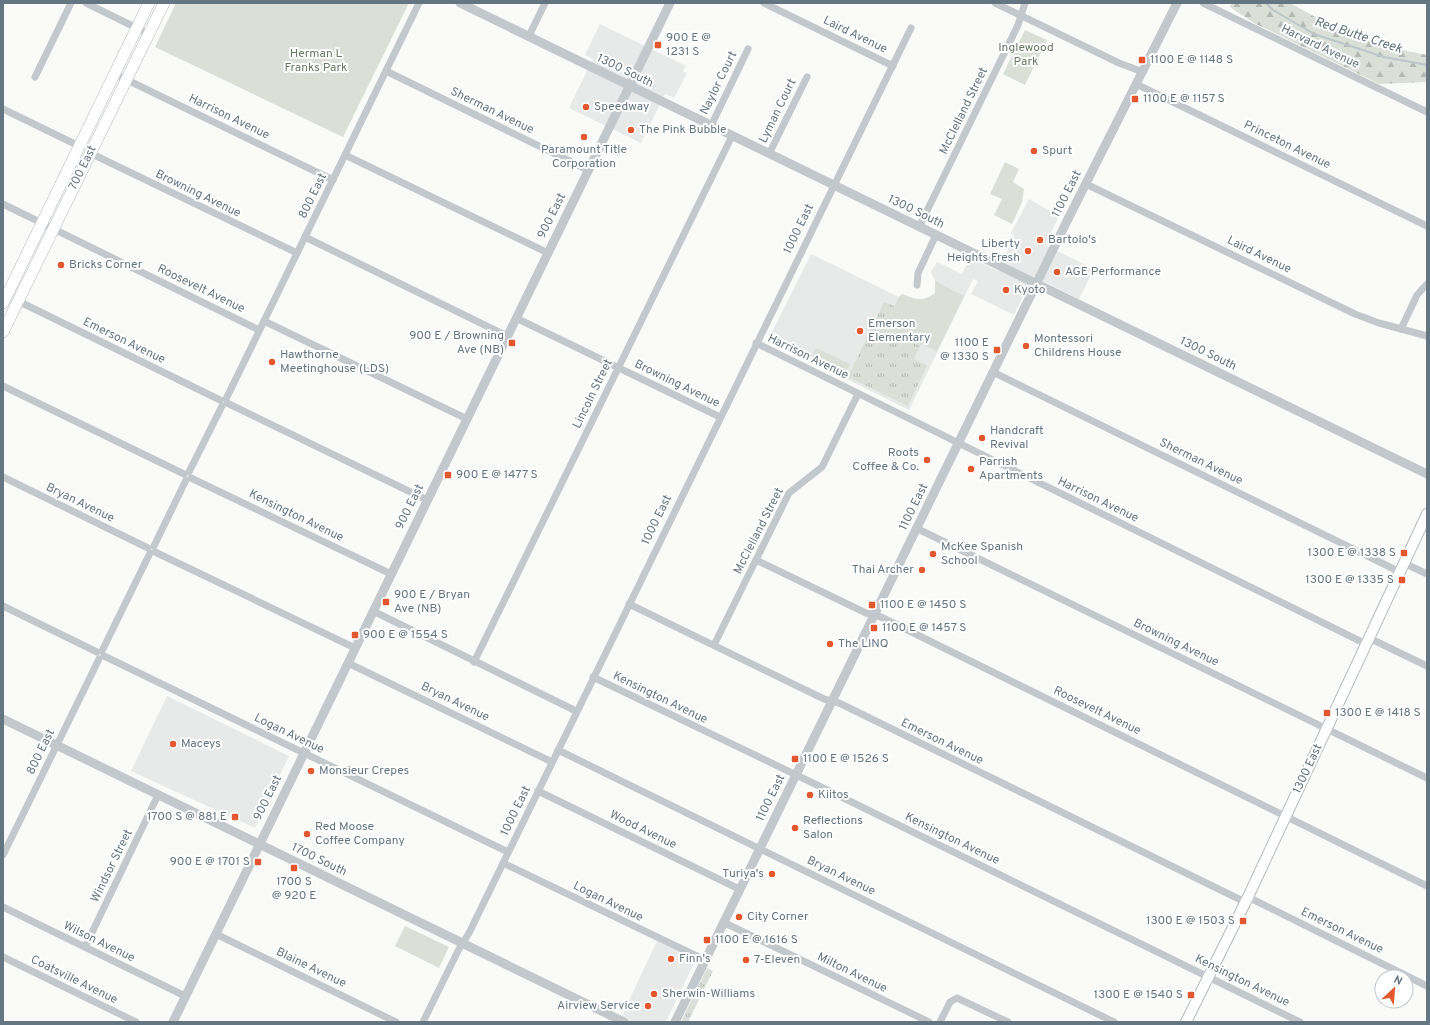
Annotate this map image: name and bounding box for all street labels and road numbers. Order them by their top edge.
street label: Laird Avenue [820,13,890,57]
street label: Harvard Avenue [1278,21,1362,73]
street label: Naylor Court [697,49,741,117]
street label: 1300 South [594,50,656,92]
street label: McClelland Street [936,65,992,157]
street label: Lyman Court [756,76,800,146]
street label: Sherman Avenue [447,84,537,138]
street label: Harrison Avenue [186,90,272,144]
street label: Princeton Avenue [1241,117,1333,173]
street label: 700 East [65,143,101,193]
street label: Browning Avenue [153,166,243,222]
street label: 1100 East [1048,168,1086,220]
street label: 800 East [295,171,331,221]
street label: 900 East [534,191,570,241]
street label: 1300 South [885,191,947,233]
street label: 1000 East [780,201,818,257]
street label: Laird Avenue [1224,233,1294,277]
street label: Roosevelt Avenue [155,261,247,317]
street label: Emerson Avenue [80,314,168,368]
street label: Harrison Avenue [765,330,851,384]
street label: 1300 South [1177,333,1239,375]
street label: Browning Avenue [632,356,722,412]
street label: Lincoln Street [569,357,617,431]
street label: Sherman Avenue [1156,435,1246,489]
street label: Harrison Avenue [1055,473,1141,527]
street label: Bryan Avenue [43,479,117,527]
street label: 1100 East [896,481,932,533]
street label: 900 East [392,482,428,532]
street label: McClelland Street [730,485,788,577]
street label: Kensington Avenue [246,486,346,546]
street label: 1000 East [638,492,676,548]
street label: Browning Avenue [1131,615,1221,671]
street label: Kensington Avenue [610,668,710,728]
street label: Bryan Avenue [418,678,492,726]
street label: Roosevelt Avenue [1051,683,1143,739]
street label: Logan Avenue [251,710,327,758]
street label: Emerson Avenue [898,715,986,769]
street label: 800 East [23,727,59,777]
street label: 1300 East [1290,742,1326,796]
street label: 1100 East [753,772,789,824]
street label: 900 East [250,773,286,823]
street label: 1000 East [497,783,535,839]
street label: Wood Avenue [607,807,679,853]
street label: Kensington Avenue [902,809,1002,869]
street label: Windsor Street [87,827,137,905]
street label: 1700 South [289,840,349,880]
street label: Bryan Avenue [804,852,878,900]
street label: Logan Avenue [570,878,646,926]
street label: Emerson Avenue [1298,904,1386,958]
street label: Wilson Avenue [61,918,137,966]
street label: Blaine Avenue [273,944,349,992]
street label: Milton Avenue [814,949,890,997]
street label: Kensington Avenue [1192,951,1292,1011]
street label: Coatsville Avenue [28,952,120,1008]

